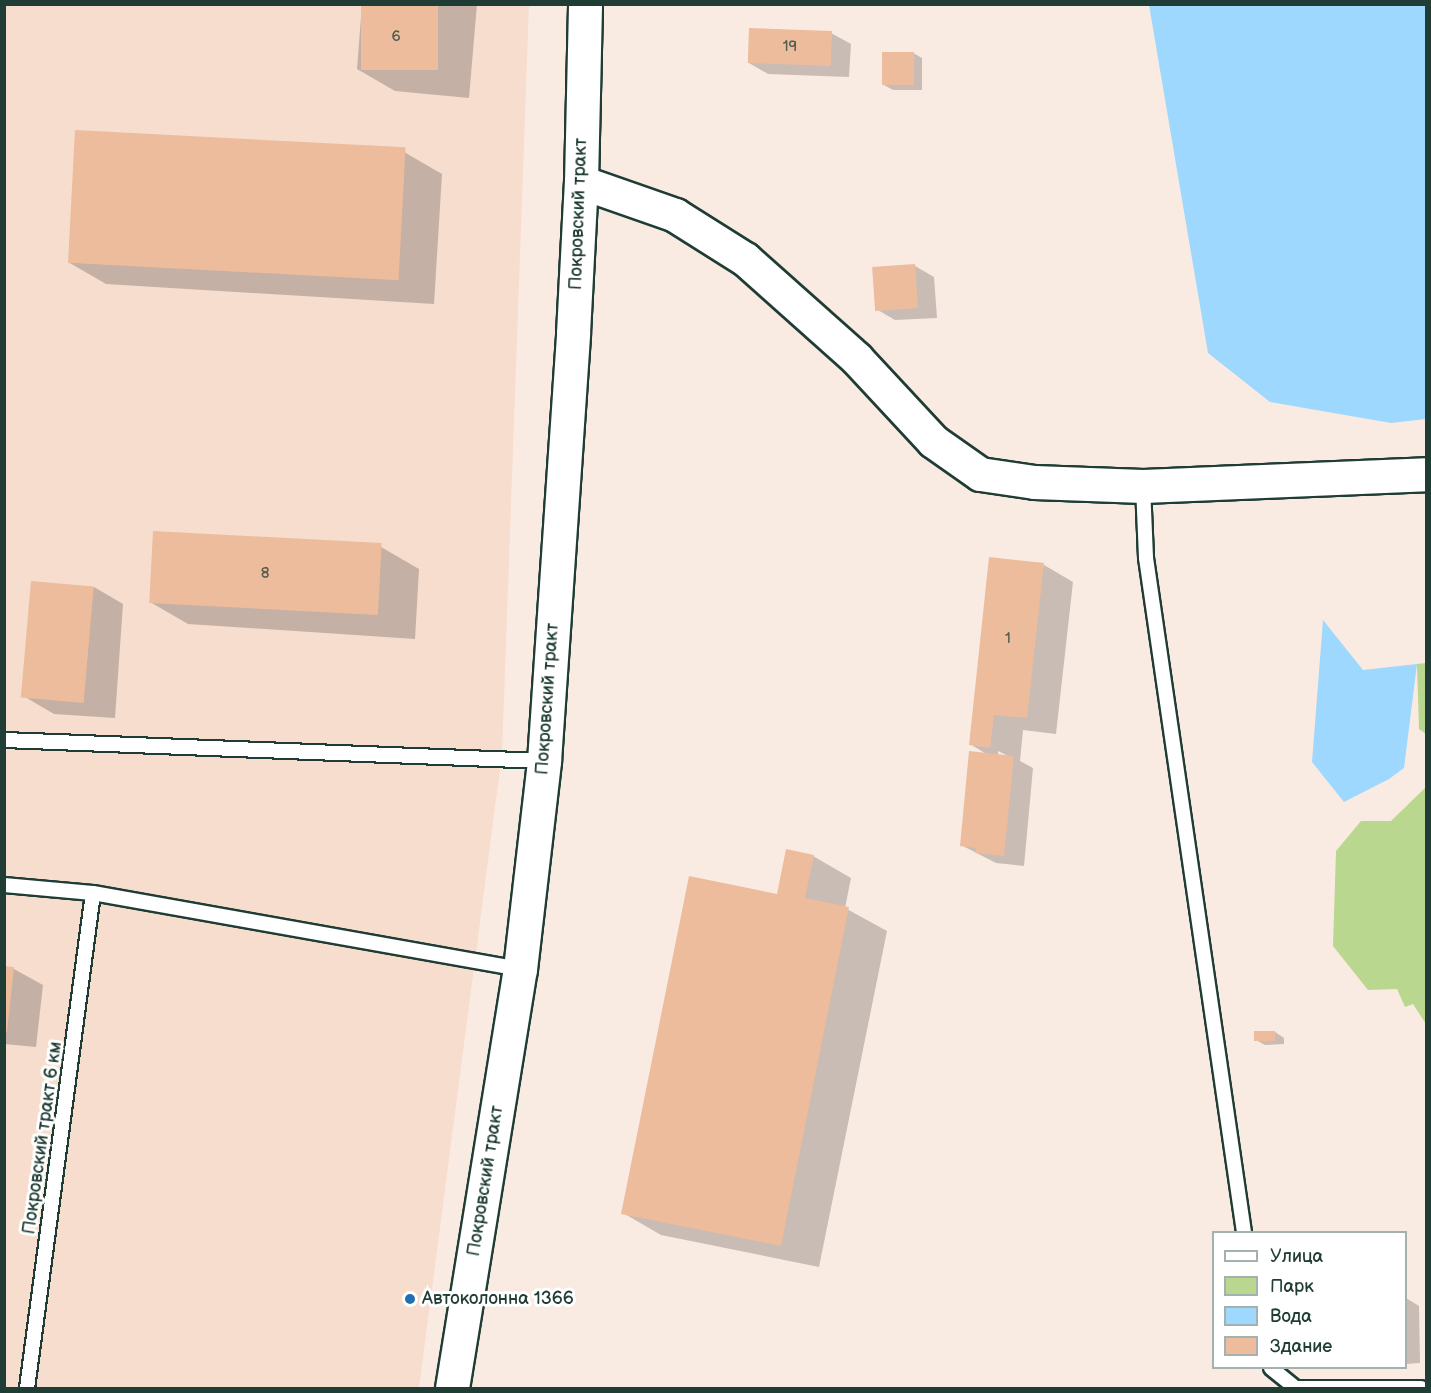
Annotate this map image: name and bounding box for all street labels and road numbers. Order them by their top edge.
street label: Покровский тракт [566,138,592,290]
street label: Покровский тракт [532,622,564,776]
street label: Покровский тракт 6 км [19,1040,67,1236]
street label: Покровский тракт [463,1104,509,1258]

